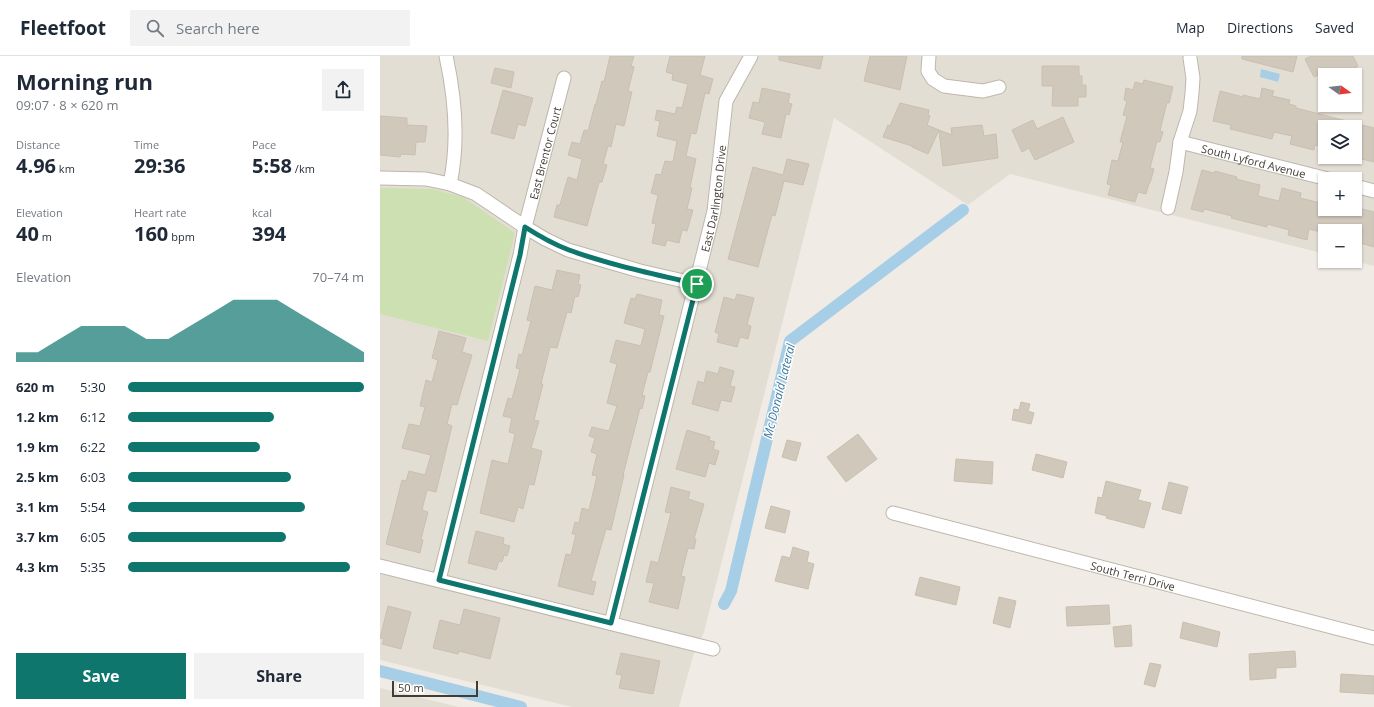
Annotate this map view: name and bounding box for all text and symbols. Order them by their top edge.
search box [130,10,410,46]
text: Fleetfoot [20,15,106,41]
icon: search [144,17,166,39]
text: Search here [176,18,260,38]
text: Map [1176,18,1205,37]
text: Directions [1227,18,1293,37]
text: Saved [1315,18,1354,37]
text: Morning run [16,66,153,96]
north arrow [1318,68,1362,112]
map controls [1318,68,1362,268]
button: share [322,69,364,111]
text: 09:07 · 8 × 620 m [16,96,119,114]
street label: East Brentor Court [525,105,564,201]
button: layers [1318,120,1362,164]
text: Distance [16,137,60,152]
text: Time [134,137,159,152]
text: Pace [252,137,276,152]
street label: South Lyford Avenue [1200,140,1307,181]
street label: East Darlington Drive [697,144,729,253]
text: 4.96 [16,152,56,179]
text: 29:36 [134,152,185,179]
text: 5:58 [252,152,292,179]
text: km [56,161,75,176]
text: /km [292,161,315,176]
button: + [1318,172,1362,216]
text: Elevation [16,205,63,220]
text: Heart rate [134,205,186,220]
text: kcal [252,205,272,220]
text: 40 [16,220,39,247]
text: 160 [134,220,168,247]
text: 394 [252,220,286,247]
button: − [1318,224,1362,268]
text: m [39,229,52,244]
text: bpm [168,229,195,244]
pin [680,267,714,301]
text: Elevation [16,268,71,286]
text: 70–74 m [312,268,364,286]
icon: arrive [686,273,708,295]
water label: Mc Donald Lateral [759,341,799,440]
text: 620 m [16,378,54,396]
text: 5:30 [80,378,106,396]
text: 1.2 km [16,408,59,426]
text: 6:12 [80,408,106,426]
text: 1.9 km [16,438,59,456]
text: 6:22 [80,438,106,456]
text: 2.5 km [16,468,59,486]
text: 6:03 [80,468,106,486]
text: 3.1 km [16,498,59,516]
text: 5:54 [80,498,106,516]
text: 3.7 km [16,528,59,546]
text: 6:05 [80,528,106,546]
street label: South Terri Drive [1089,557,1177,594]
text: 4.3 km [16,558,59,576]
text: 5:35 [80,558,106,576]
button: Save [16,653,186,699]
button: Share [194,653,364,699]
scale bar [392,679,478,698]
text: 50 m [398,680,424,695]

